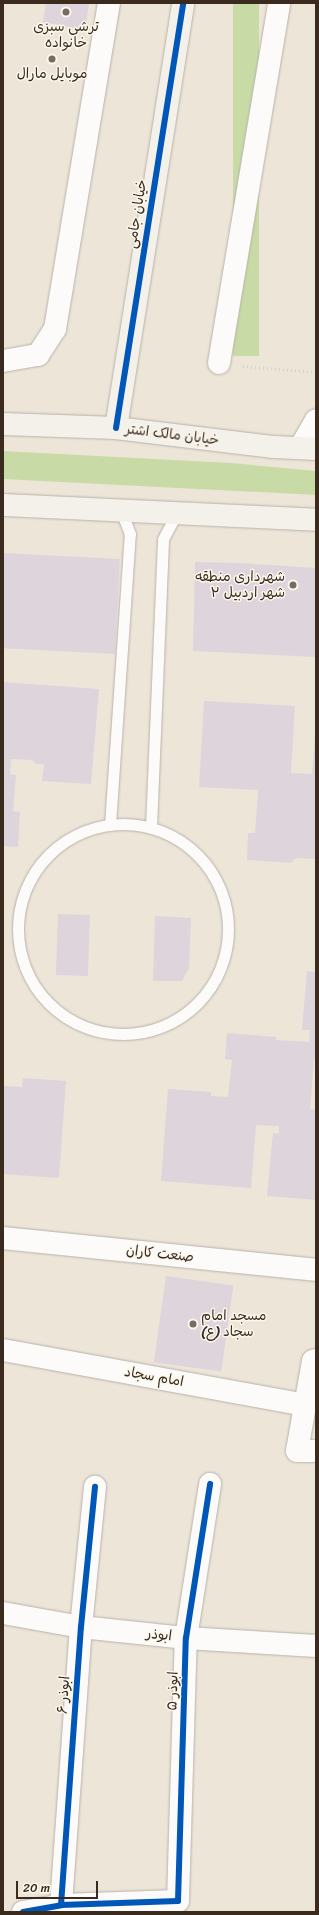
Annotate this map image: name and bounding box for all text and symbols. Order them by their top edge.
marker: ترشی سبزی خانواده [61,7,71,17]
place label: ترشی سبزی خانواده [33,19,99,52]
marker: موبایل مارال [47,54,57,64]
place label: موبایل مارال [17,66,87,82]
street label: خیابان جامی [123,178,151,250]
street label: خیابان مالک اشتر [124,421,220,449]
place label: شهرداری منطقه ۲ شهر اردبیل [195,569,285,602]
marker: شهرداری منطقه ۲ شهر اردبیل [288,580,298,590]
street label: صنعت کاران [125,1242,195,1266]
place label: مسجد امام سجاد (ع) [201,1308,266,1340]
marker: مسجد امام سجاد (ع) [188,1319,198,1329]
street label: امام سجاد [123,1364,185,1390]
street label: ابوذر [145,1625,173,1645]
street label: ابوذر ۵ [164,1671,182,1711]
street label: ابوذر ۶ [54,1675,74,1715]
scale bar [18,1873,100,1899]
text: 20 m [23,1877,50,1899]

